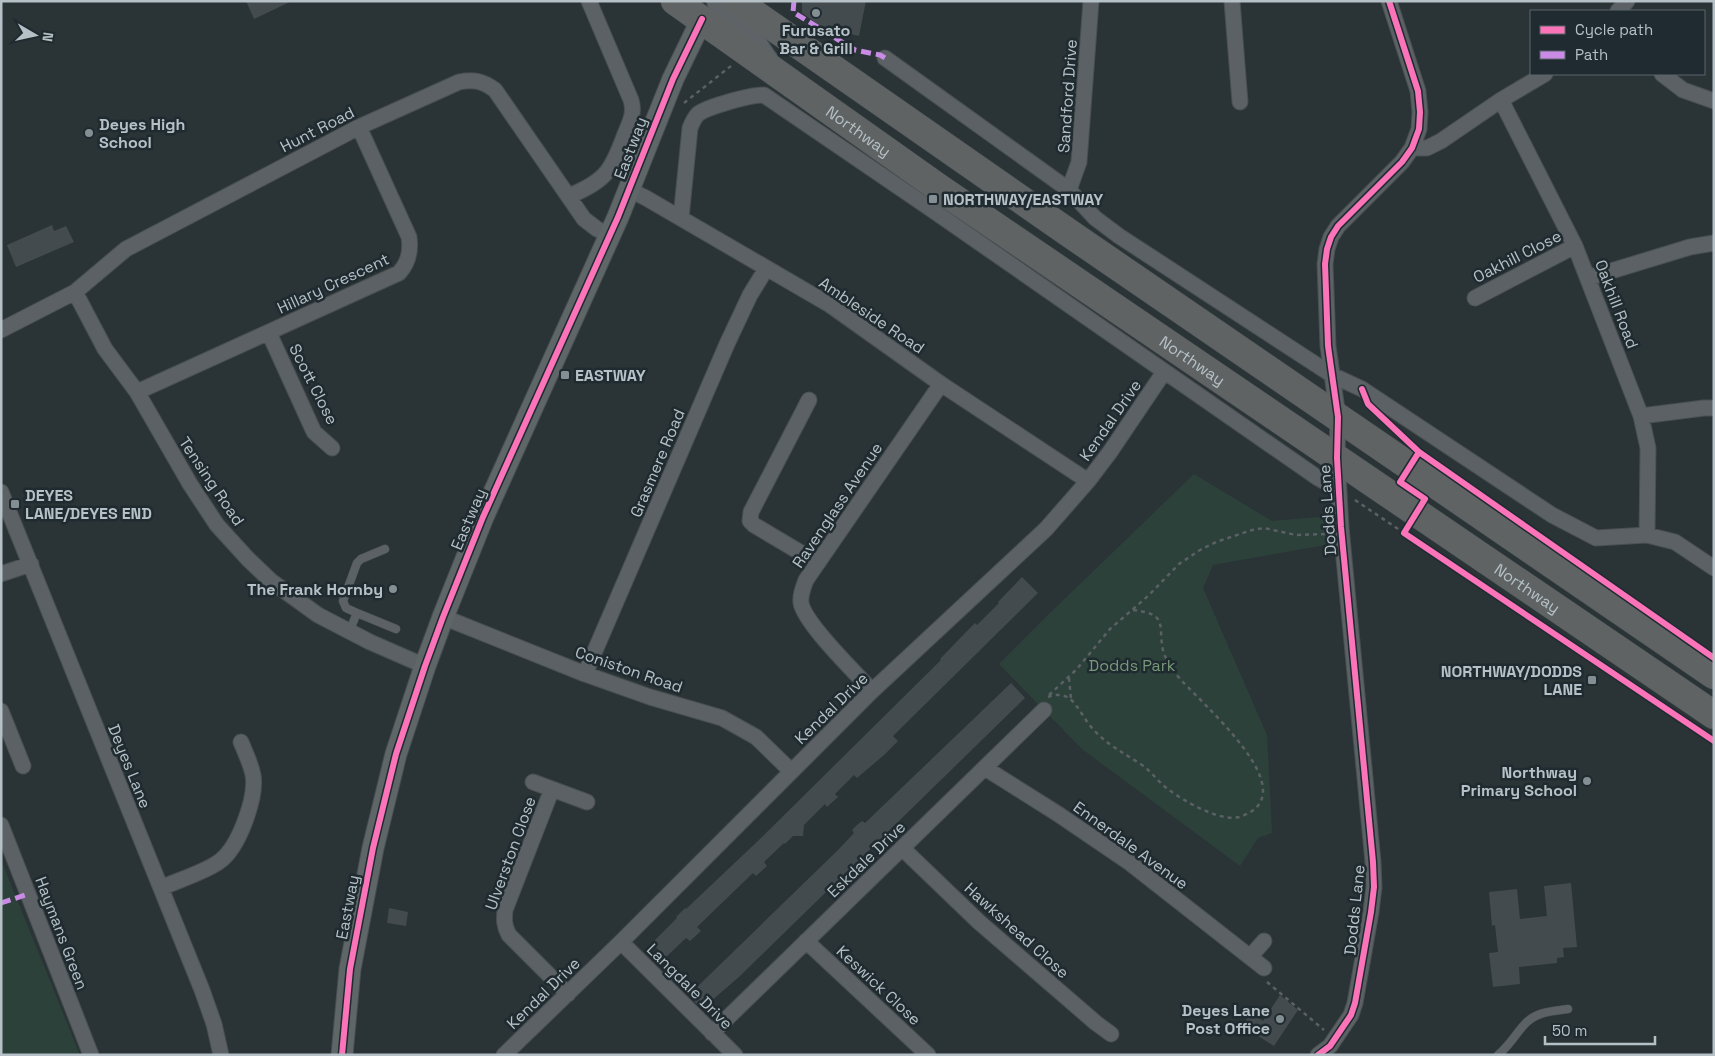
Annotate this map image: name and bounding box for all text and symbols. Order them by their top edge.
marker: Furusato Bar & Grill [810,7,822,19]
north arrow [10,10,60,60]
legend [1530,10,1705,75]
place label: Furusato Bar & Grill [779,20,853,59]
text: Cycle path [1575,20,1653,39]
text: N [38,31,57,43]
street label: Sandford Drive [1053,38,1082,154]
text: Path [1575,45,1608,64]
street label: Northway [822,101,895,162]
street label: Hunt Road [277,102,358,157]
place label: Deyes High School [99,114,185,153]
street label: Eastway [609,114,652,182]
marker: Deyes High School [83,127,95,139]
place label: NORTHWAY/EASTWAY [943,189,1103,210]
marker: NORTHWAY/EASTWAY [927,193,939,205]
street label: Oakhill Close [1470,225,1565,288]
street label: Hillary Crescent [274,248,393,319]
street label: Oakhill Road [1590,257,1643,352]
street label: Ambleside Road [815,272,929,359]
street label: Northway [1155,331,1229,391]
street label: Scott Close [284,340,343,428]
place label: EASTWAY [575,365,646,386]
marker: EASTWAY [559,369,571,381]
street label: Kendal Drive [1075,376,1146,465]
street label: Grasmere Road [625,406,690,521]
street label: Tensing Road [174,433,249,530]
street label: Ravenglass Avenue [788,438,887,572]
street label: Dodds Lane [1314,464,1341,556]
place label: DEYES LANE/DEYES END [25,485,152,524]
street label: Eastway [446,485,491,553]
marker: DEYES LANE/DEYES END [9,498,21,510]
street label: Northway [1490,559,1564,618]
place label: The Frank Hornby [247,579,383,600]
marker: The Frank Hornby [387,583,399,595]
street label: Coniston Road [572,641,685,698]
park label: Dodds Park [1089,655,1176,676]
place label: NORTHWAY/DODDS LANE [1441,661,1582,700]
street label: Kendal Drive [790,668,873,749]
marker: NORTHWAY/DODDS LANE [1586,674,1598,686]
street label: Deyes Lane [103,721,156,811]
place label: Northway Primary School [1461,762,1577,801]
marker: Northway Primary School [1581,775,1593,787]
street label: Ulverston Close [480,794,541,913]
street label: Ennerdale Avenue [1069,797,1192,894]
street label: Eskdale Drive [823,817,910,902]
street label: Dodds Lane [1339,864,1370,956]
street label: Eastway [331,873,364,941]
street label: Haymans Green [30,874,93,993]
street label: Hawkshead Close [960,878,1073,983]
street label: Langdale Drive [642,939,737,1034]
street label: Keswick Close [832,941,925,1030]
street label: Kendal Drive [502,953,585,1034]
place label: Deyes Lane Post Office [1182,1000,1270,1039]
marker: Deyes Lane Post Office [1274,1013,1286,1025]
scale bar [1545,1014,1655,1046]
text: 50 m [1552,1021,1587,1040]

